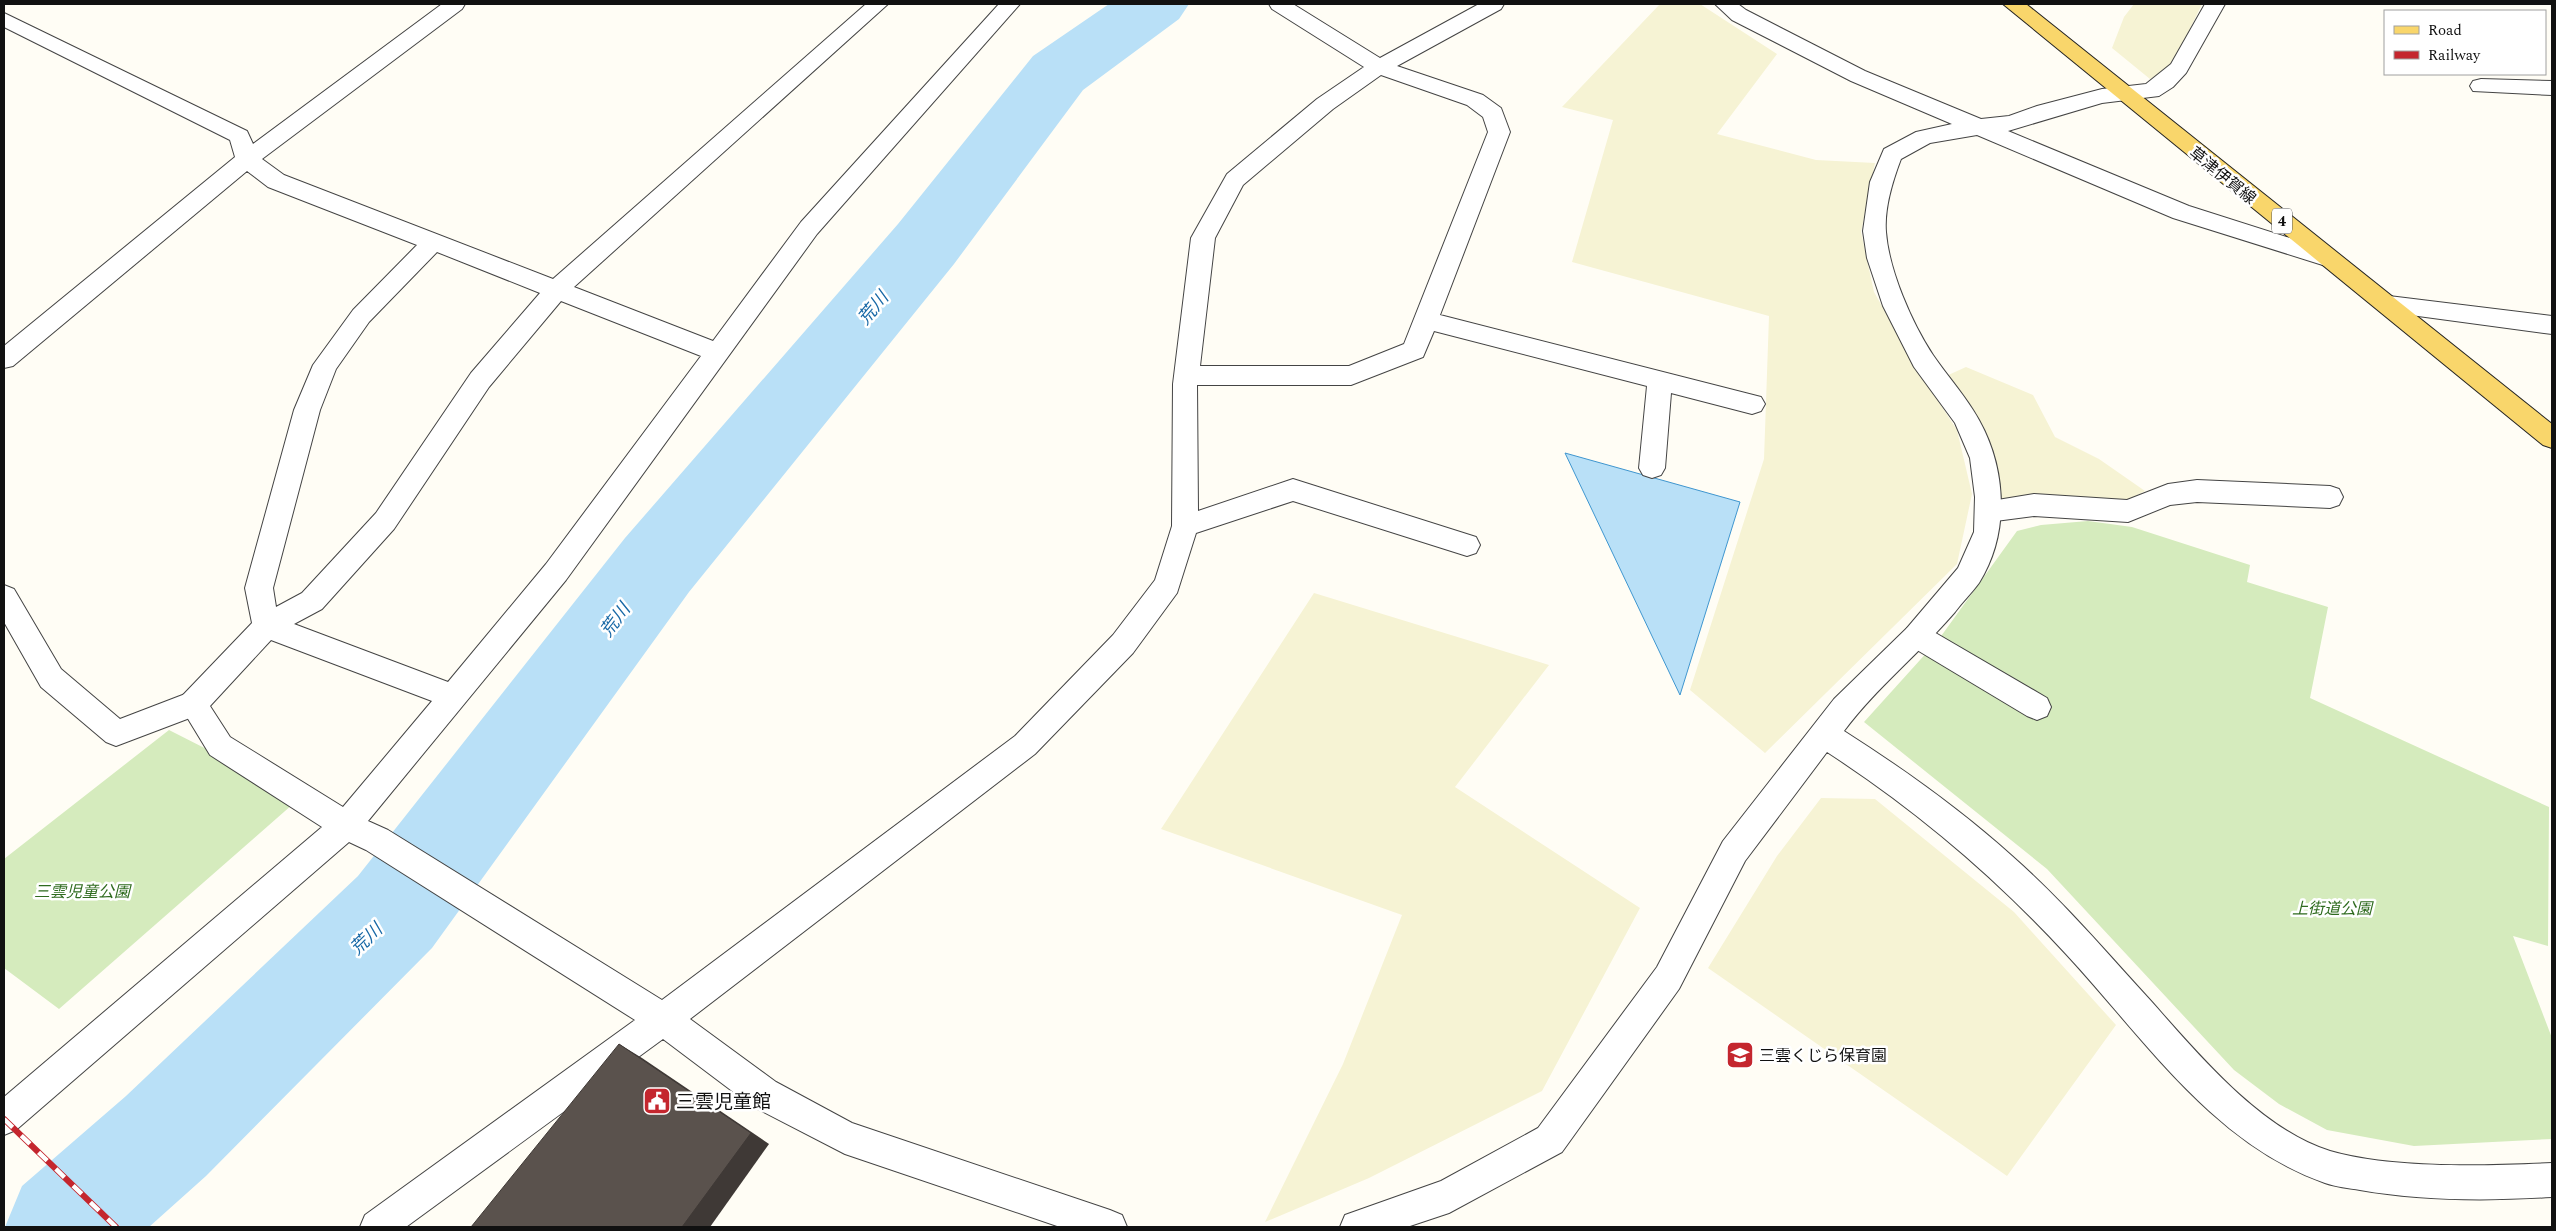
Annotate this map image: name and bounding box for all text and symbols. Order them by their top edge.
legend [2384,10,2546,75]
text: Road [2428,19,2462,42]
text: Railway [2428,44,2481,67]
street label: 草津伊賀線 [2184,141,2261,210]
road number: 4 [2272,208,2292,234]
water label: 荒川 [851,284,897,331]
water label: 荒川 [594,596,638,643]
park label: 三雲児童公園 [34,880,132,904]
park label: 上街道公園 [2292,897,2374,921]
water label: 荒川 [344,916,390,962]
school or university icon: 三雲くじら保育園 [1725,1040,1755,1070]
place label: 三雲くじら保育園 [1759,1044,1887,1068]
public building icon: 三雲児童館 [642,1086,672,1116]
place label: 三雲児童館 [676,1088,771,1117]

